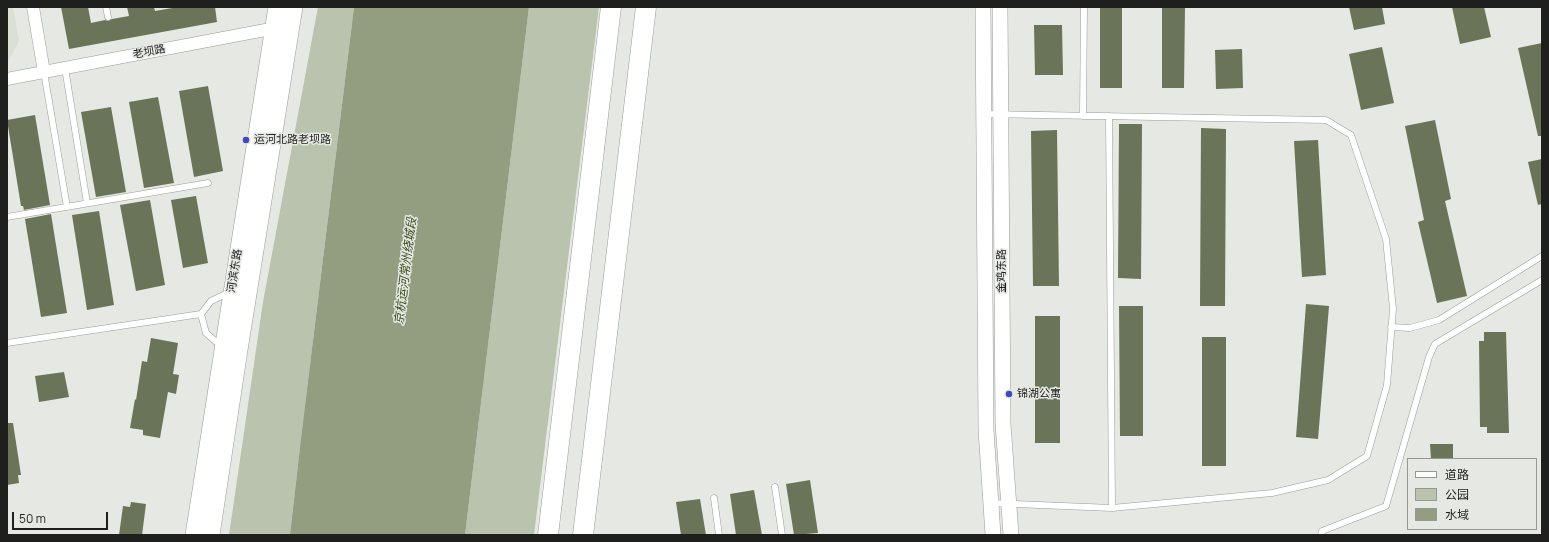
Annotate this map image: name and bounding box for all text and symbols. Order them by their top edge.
street label: 老坝路 [132,42,166,62]
place label: 运河北路老坝路 [254,133,331,147]
marker: 运河北路老坝路 [241,135,251,145]
water label: 京杭运河常州绕城段 [392,217,420,325]
street label: 河滨东路 [225,248,245,294]
street label: 金鸡东路 [995,249,1009,293]
place label: 锦湖公寓 [1017,387,1061,401]
marker: 锦湖公寓 [1004,389,1014,399]
legend [1407,458,1537,530]
text: 道路 [1445,466,1469,483]
text: 公园 [1445,486,1469,503]
scale bar [14,504,110,530]
text: 水域 [1445,506,1469,523]
text: 50 m [19,510,46,527]

